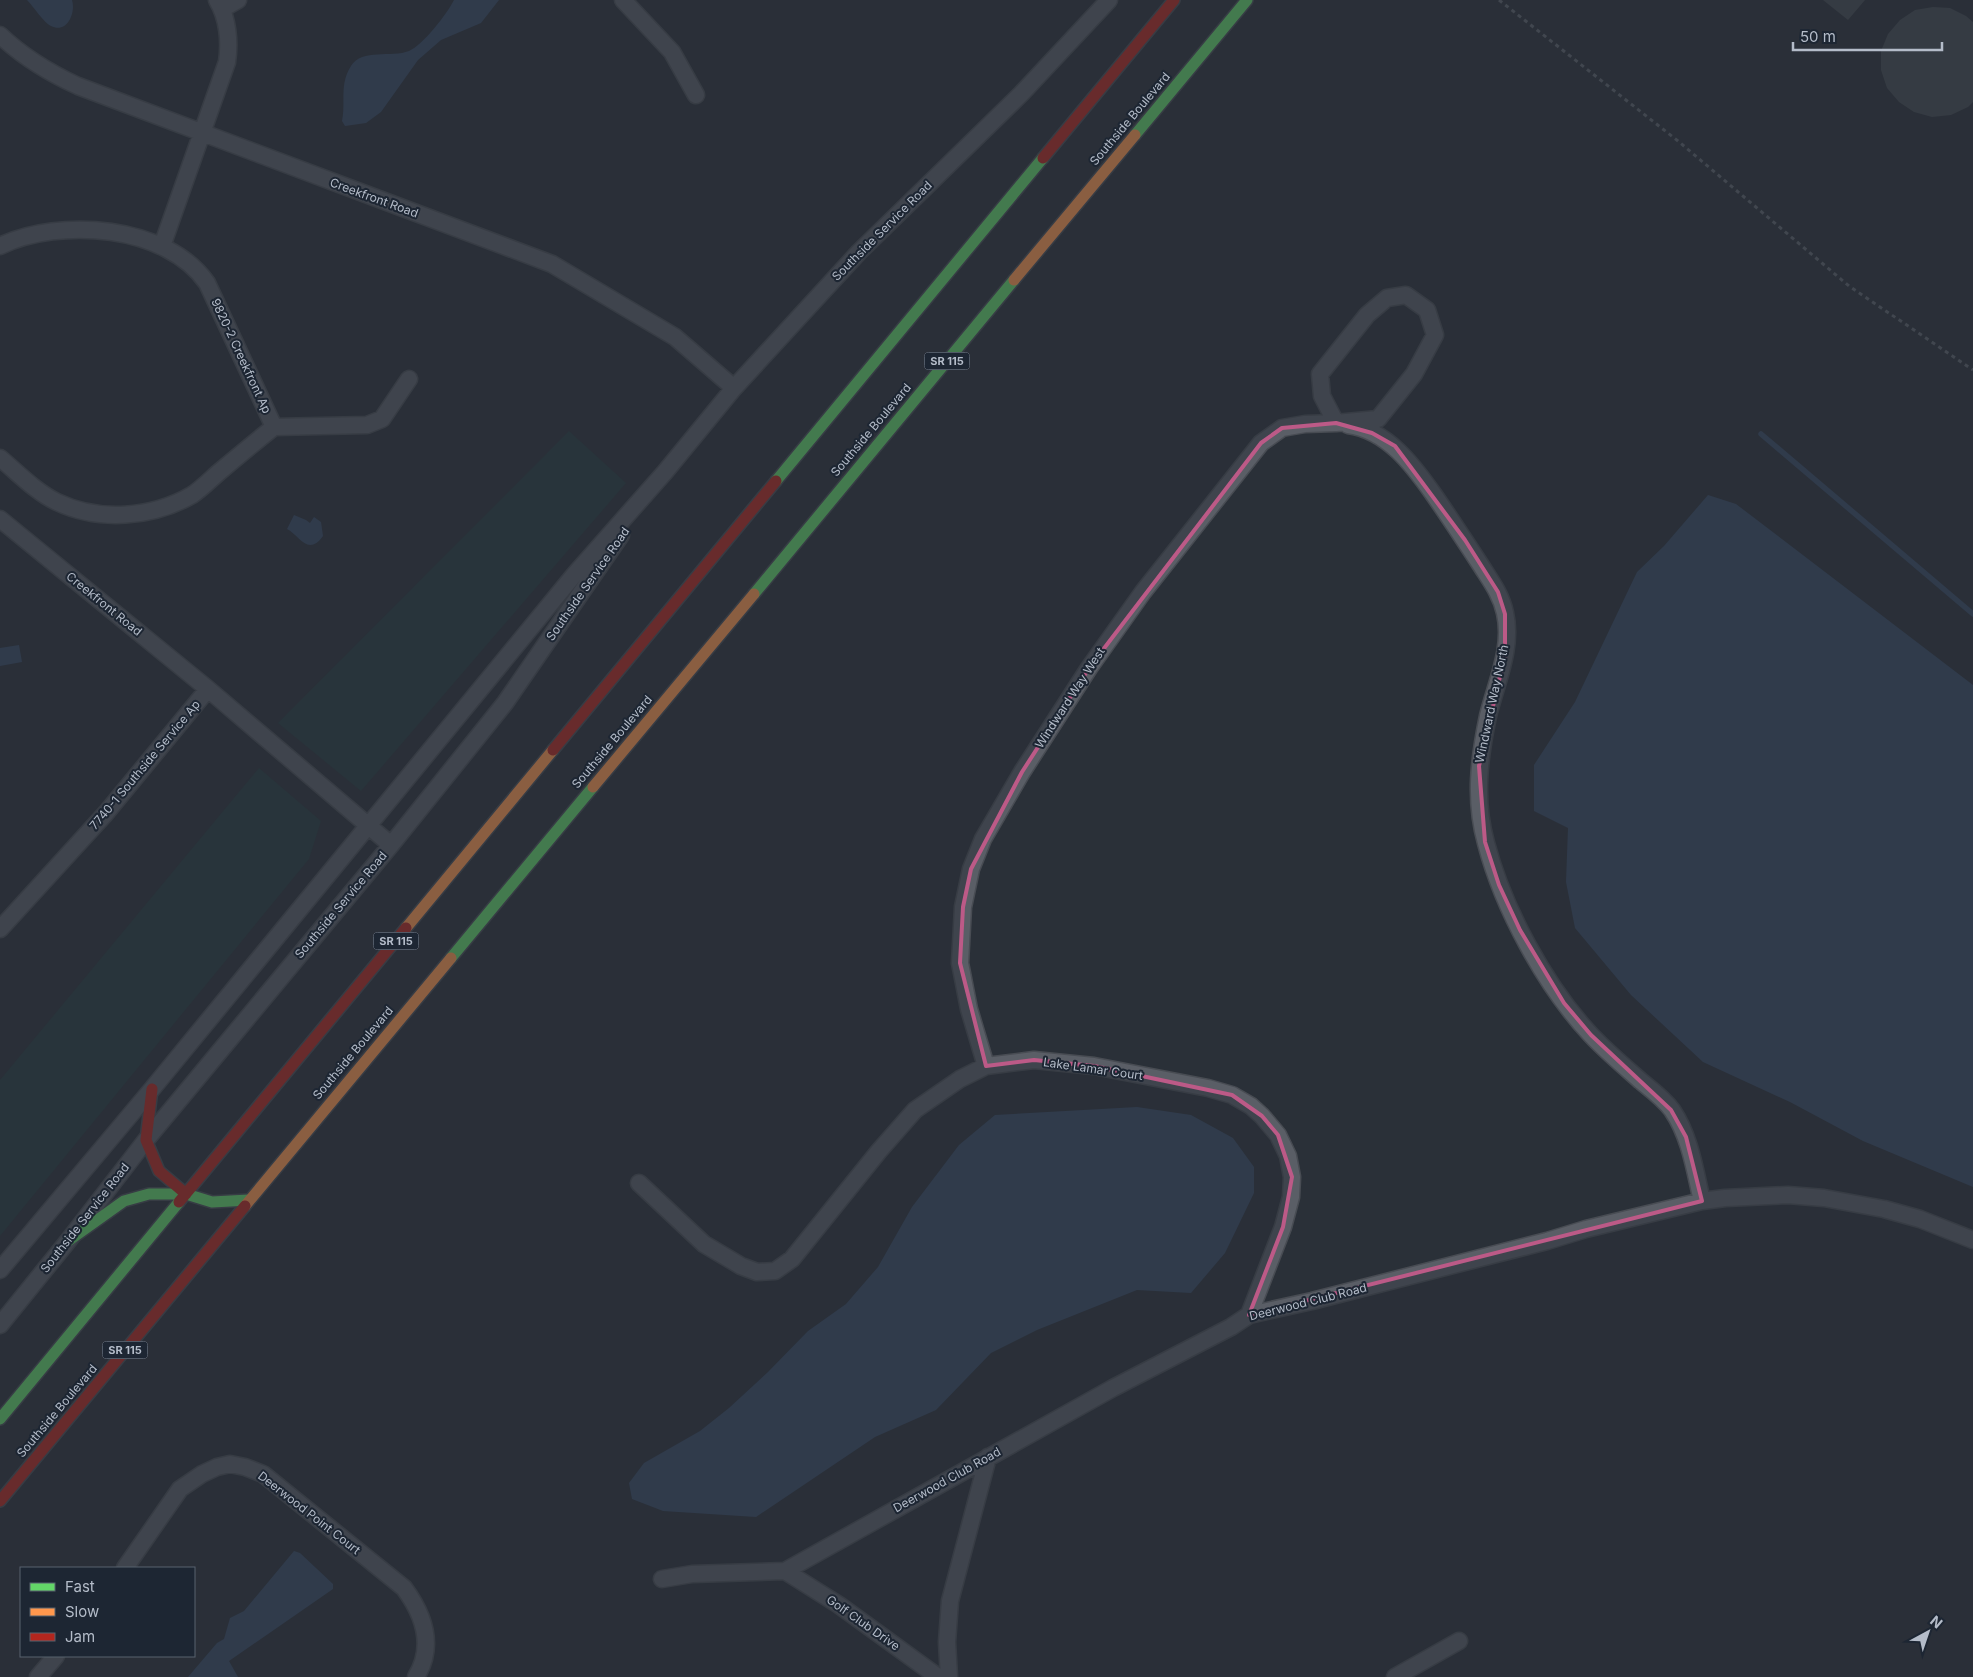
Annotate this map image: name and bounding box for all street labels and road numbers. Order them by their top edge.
street label: Southside Boulevard [1086,69,1173,168]
street label: Creekfront Road [328,175,420,220]
street label: Southside Service Road [829,178,935,284]
street label: 9820-2 Creekfront Ap [208,296,275,416]
road number: SR 115 [924,352,970,370]
street label: Southside Boulevard [827,380,914,479]
street label: Southside Service Road [543,524,633,643]
street label: Creekfront Road [63,569,145,639]
street label: Windward Way North [1472,643,1511,764]
street label: Windward Way West [1031,644,1108,751]
street label: Southside Boulevard [568,692,655,791]
street label: 7740-1 Southside Service Ap [86,697,203,832]
street label: Southside Service Road [291,848,390,961]
road number: SR 115 [374,932,418,949]
street label: Southside Boulevard [309,1003,396,1102]
street label: Lake Lamar Court [1042,1054,1144,1083]
street label: Southside Service Road [37,1160,132,1276]
street label: Deerwood Club Road [1248,1280,1368,1323]
road number: SR 115 [102,1342,148,1358]
street label: Southside Boulevard [13,1361,100,1460]
street label: Deerwood Club Road [890,1444,1003,1515]
street label: Deerwood Point Court [255,1468,364,1557]
street label: Golf Club Drive [824,1592,903,1653]

